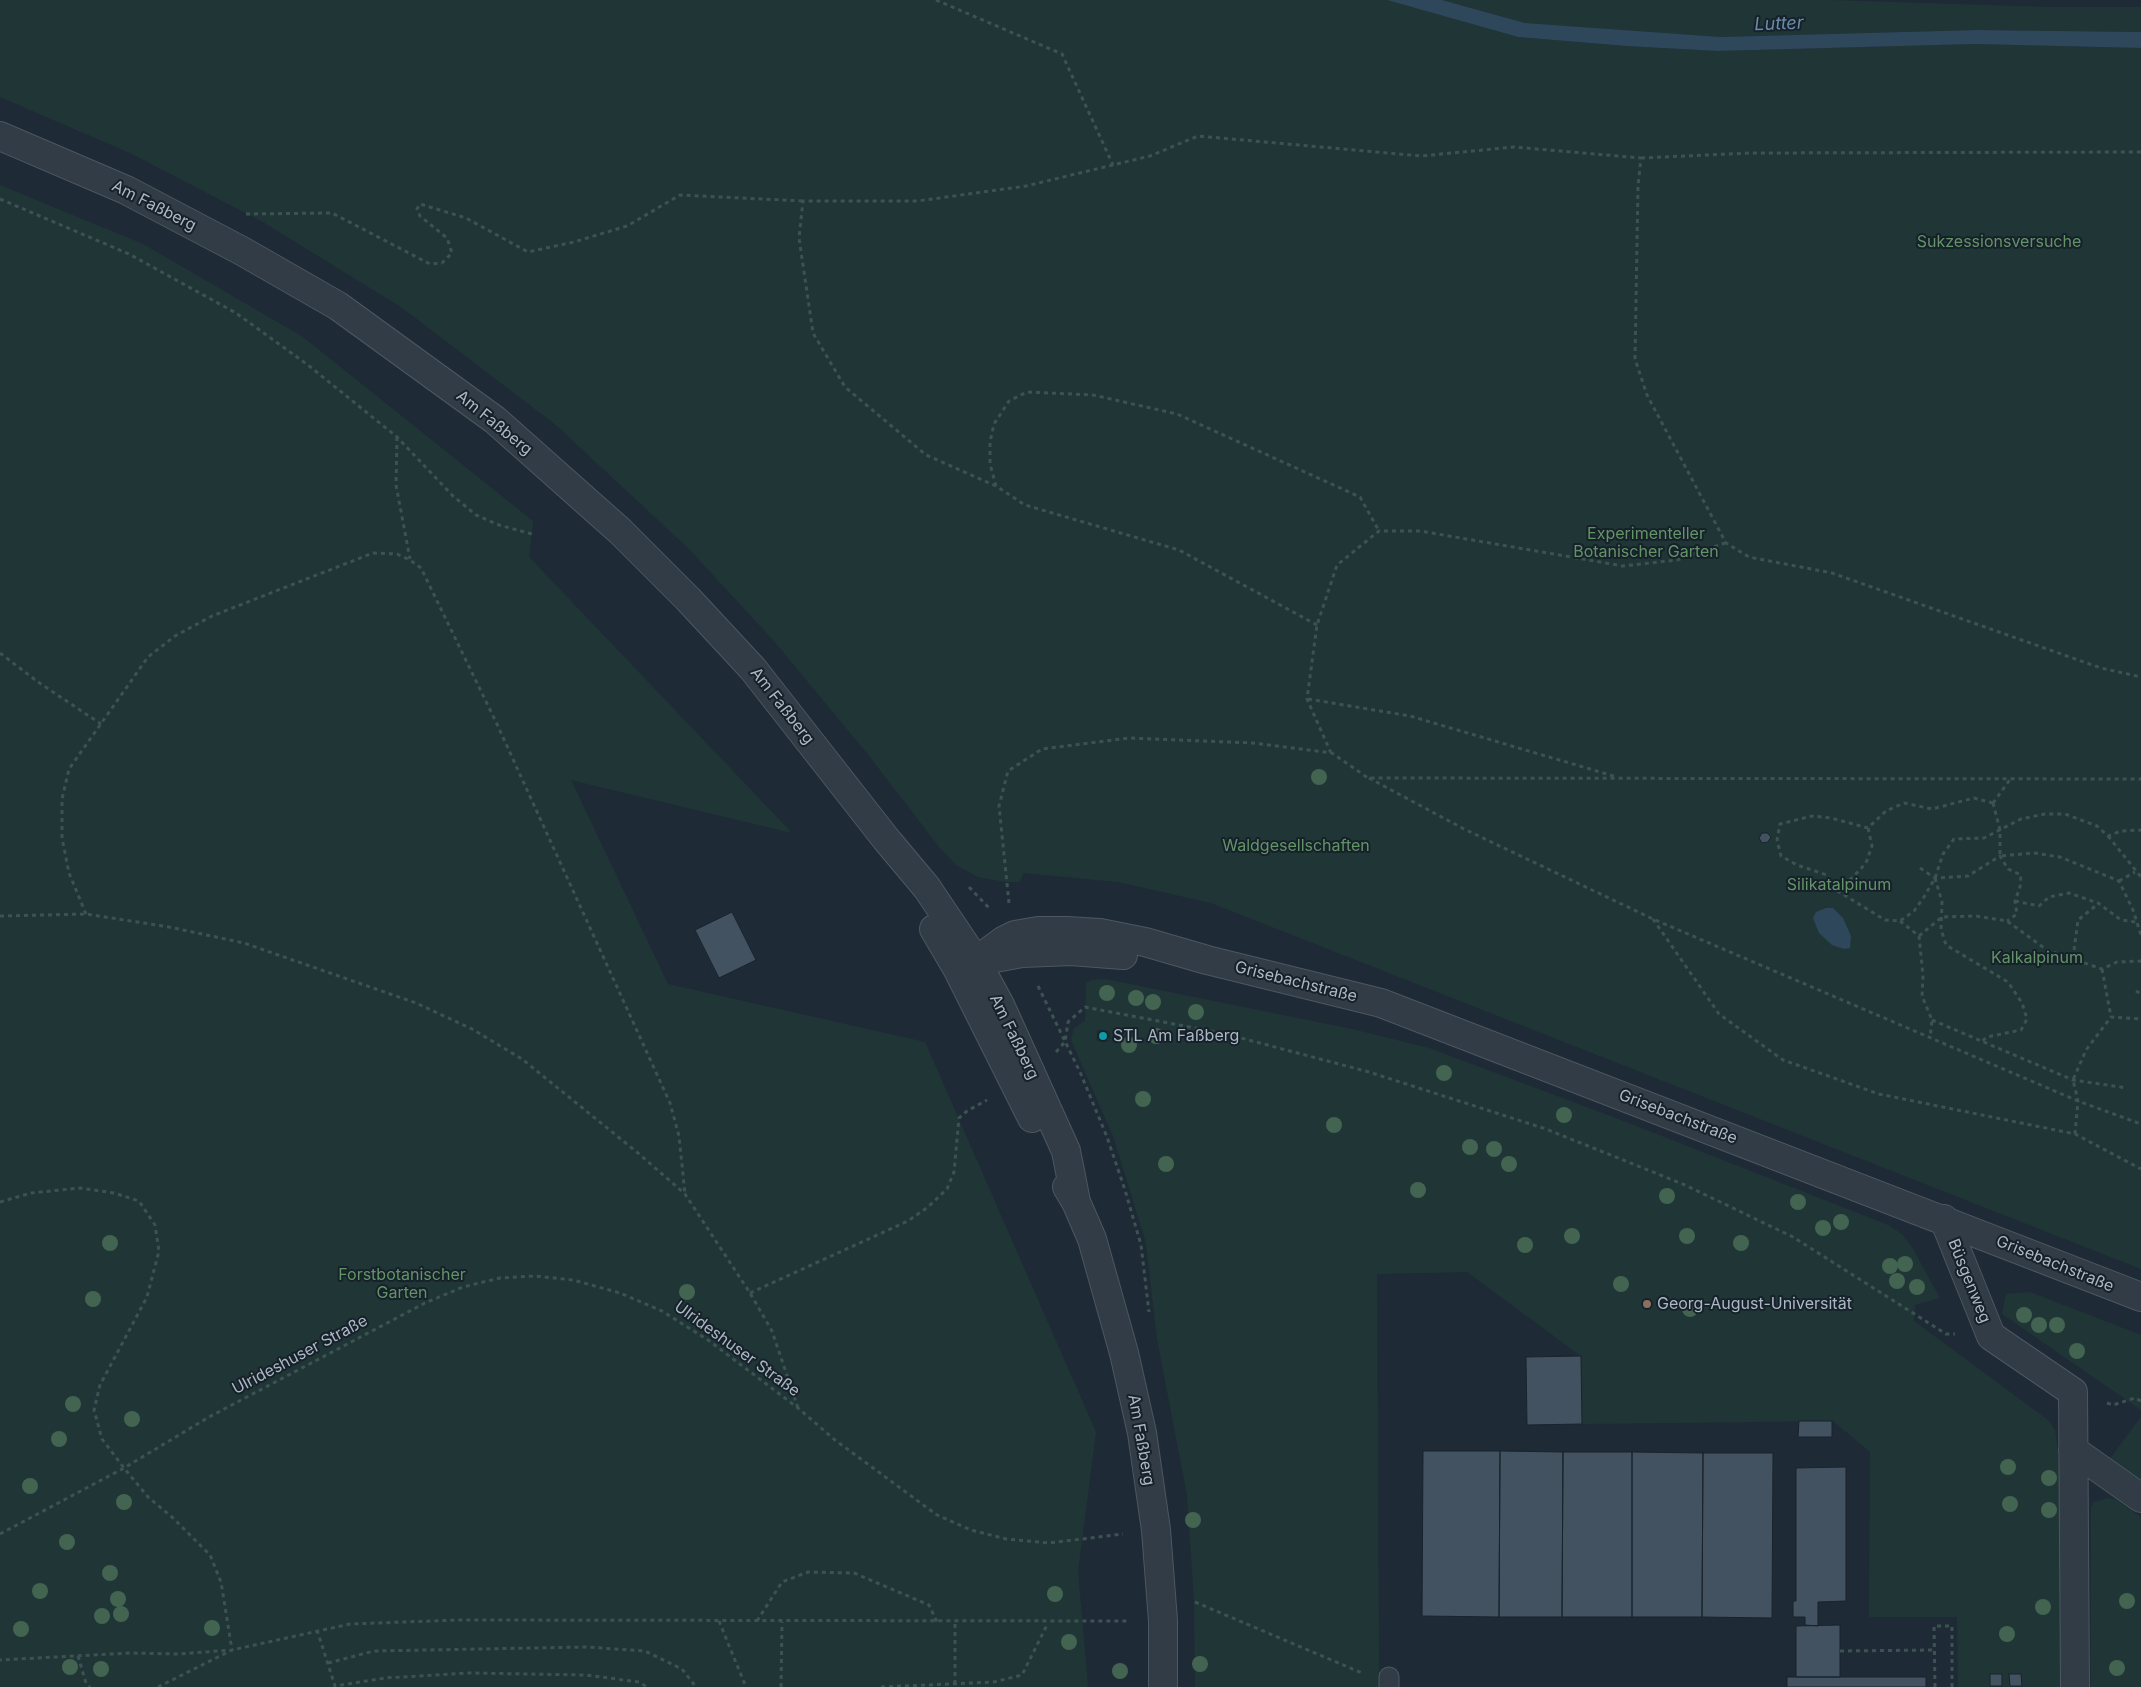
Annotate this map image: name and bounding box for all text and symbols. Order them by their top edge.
water label: Lutter [1754,12,1804,36]
street label: Am Faßberg [109,177,199,235]
park label: Sukzessionsversuche [1917,232,2081,252]
street label: Am Faßberg [452,387,536,459]
park label: Experimenteller Botanischer Garten [1573,524,1719,562]
street label: Am Faßberg [746,664,818,748]
park label: Waldgesellschaften [1222,836,1370,856]
park label: Silikatalpinum [1787,875,1891,895]
park label: Kalkalpinum [1991,948,2083,968]
street label: Grisebachstraße [1233,958,1359,1006]
street label: Am Faßberg [985,991,1043,1083]
place label: STL Am Faßberg [1113,1026,1239,1046]
marker: STL Am Faßberg [1097,1030,1109,1042]
street label: Grisebachstraße [1616,1086,1740,1148]
street label: Grisebachstraße [1993,1232,2117,1296]
street label: Büsgenweg [1943,1236,1995,1326]
park label: Forstbotanischer Garten [338,1265,466,1303]
place label: Georg-August-Universität [1657,1294,1852,1314]
street label: Ulrideshuser Straße [671,1297,803,1401]
marker: Georg-August-Universität [1641,1298,1653,1310]
street label: Ulrideshuser Straße [229,1311,371,1399]
street label: Am Faßberg [1124,1393,1158,1487]

